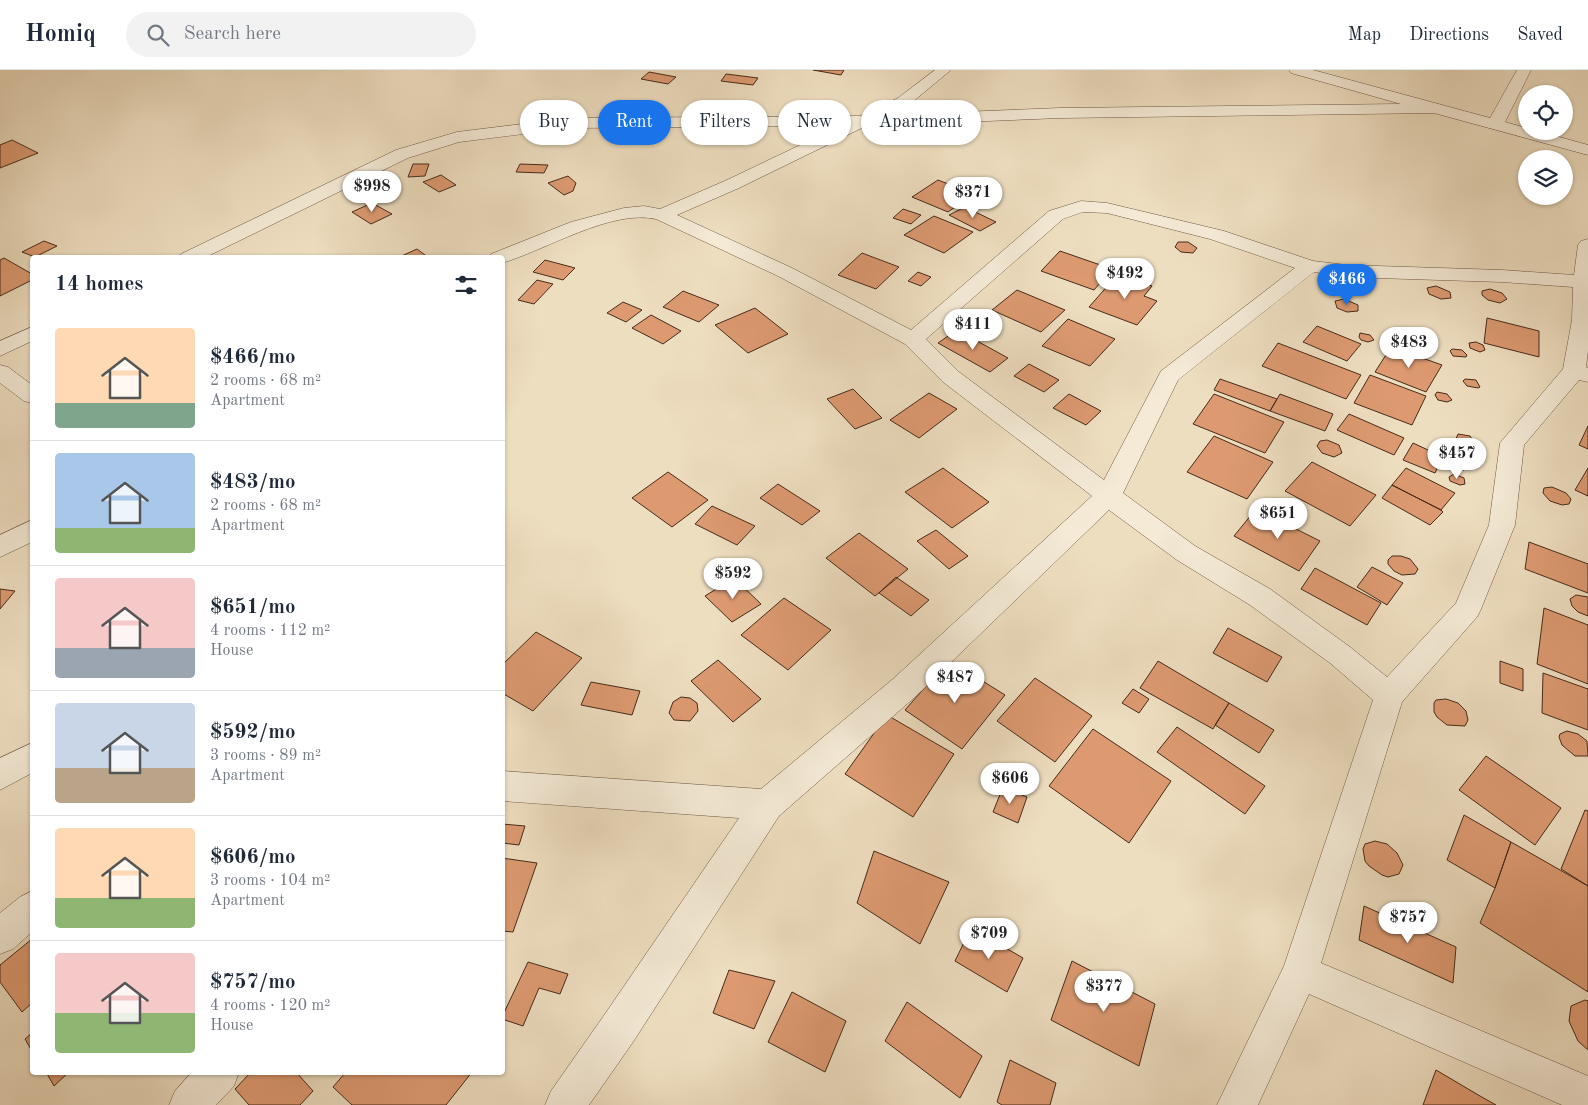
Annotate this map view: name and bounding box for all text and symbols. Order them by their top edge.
search box [126,12,476,57]
icon: search [144,21,172,49]
text: Homiq [25,23,96,47]
text: Search here [184,25,281,44]
text: Map [1348,26,1381,44]
text: Directions [1409,26,1489,44]
text: Saved [1517,26,1563,44]
map controls [1518,85,1573,205]
button: locate [1518,85,1573,140]
chip: Buy [520,100,588,145]
chip: Rent [598,100,671,145]
chip: Filters [681,100,768,145]
chip: New [778,100,851,145]
chip: Apartment [861,100,981,145]
button: layers [1518,150,1573,205]
pin: $998 [342,170,402,213]
pin: $371 [943,176,1003,219]
text: $998 [353,179,391,195]
text: $371 [954,185,992,201]
pin: $492 [1095,258,1155,300]
pin: $466 [1317,264,1377,306]
text: $492 [1106,266,1144,282]
icon: filters [452,271,480,299]
text: $466 [1328,272,1366,288]
text: 14 homes [55,274,143,295]
pin: $411 [943,308,1003,351]
text: $411 [954,317,992,333]
pin: $483 [1379,326,1439,369]
text: $483 [1390,335,1428,351]
text: $466/mo [210,347,296,368]
icon: home [95,348,155,408]
text: 2 rooms · 68 m² [210,373,321,389]
text: Apartment [210,393,285,409]
pin: $457 [1427,438,1487,480]
text: $457 [1438,446,1476,462]
text: $483/mo [210,472,296,493]
icon: home [95,473,155,533]
text: 2 rooms · 68 m² [210,498,321,514]
pin: $651 [1248,498,1308,540]
text: $651 [1259,506,1297,522]
text: Apartment [210,518,285,534]
pin: $592 [703,558,763,600]
text: $592 [714,566,752,582]
text: $651/mo [210,597,296,618]
icon: home [95,598,155,658]
text: 4 rooms · 112 m² [210,623,330,639]
text: House [210,643,253,659]
pin: $487 [925,662,985,704]
text: $487 [936,670,974,686]
text: $592/mo [210,722,296,743]
icon: home [95,723,155,783]
text: 3 rooms · 89 m² [210,748,321,764]
pin: $606 [980,762,1040,805]
text: Apartment [210,768,285,784]
text: $606 [991,771,1029,787]
text: $606/mo [210,847,296,868]
icon: home [95,848,155,908]
text: 3 rooms · 104 m² [210,873,330,889]
text: Apartment [210,893,285,909]
pin: $757 [1378,902,1438,944]
text: $757 [1389,910,1427,926]
pin: $709 [959,918,1019,960]
text: $709 [970,926,1008,942]
pin: $377 [1074,970,1134,1013]
text: $757/mo [210,972,296,993]
icon: home [95,973,155,1033]
text: $377 [1085,979,1123,995]
text: 4 rooms · 120 m² [210,998,330,1014]
text: House [210,1018,253,1034]

